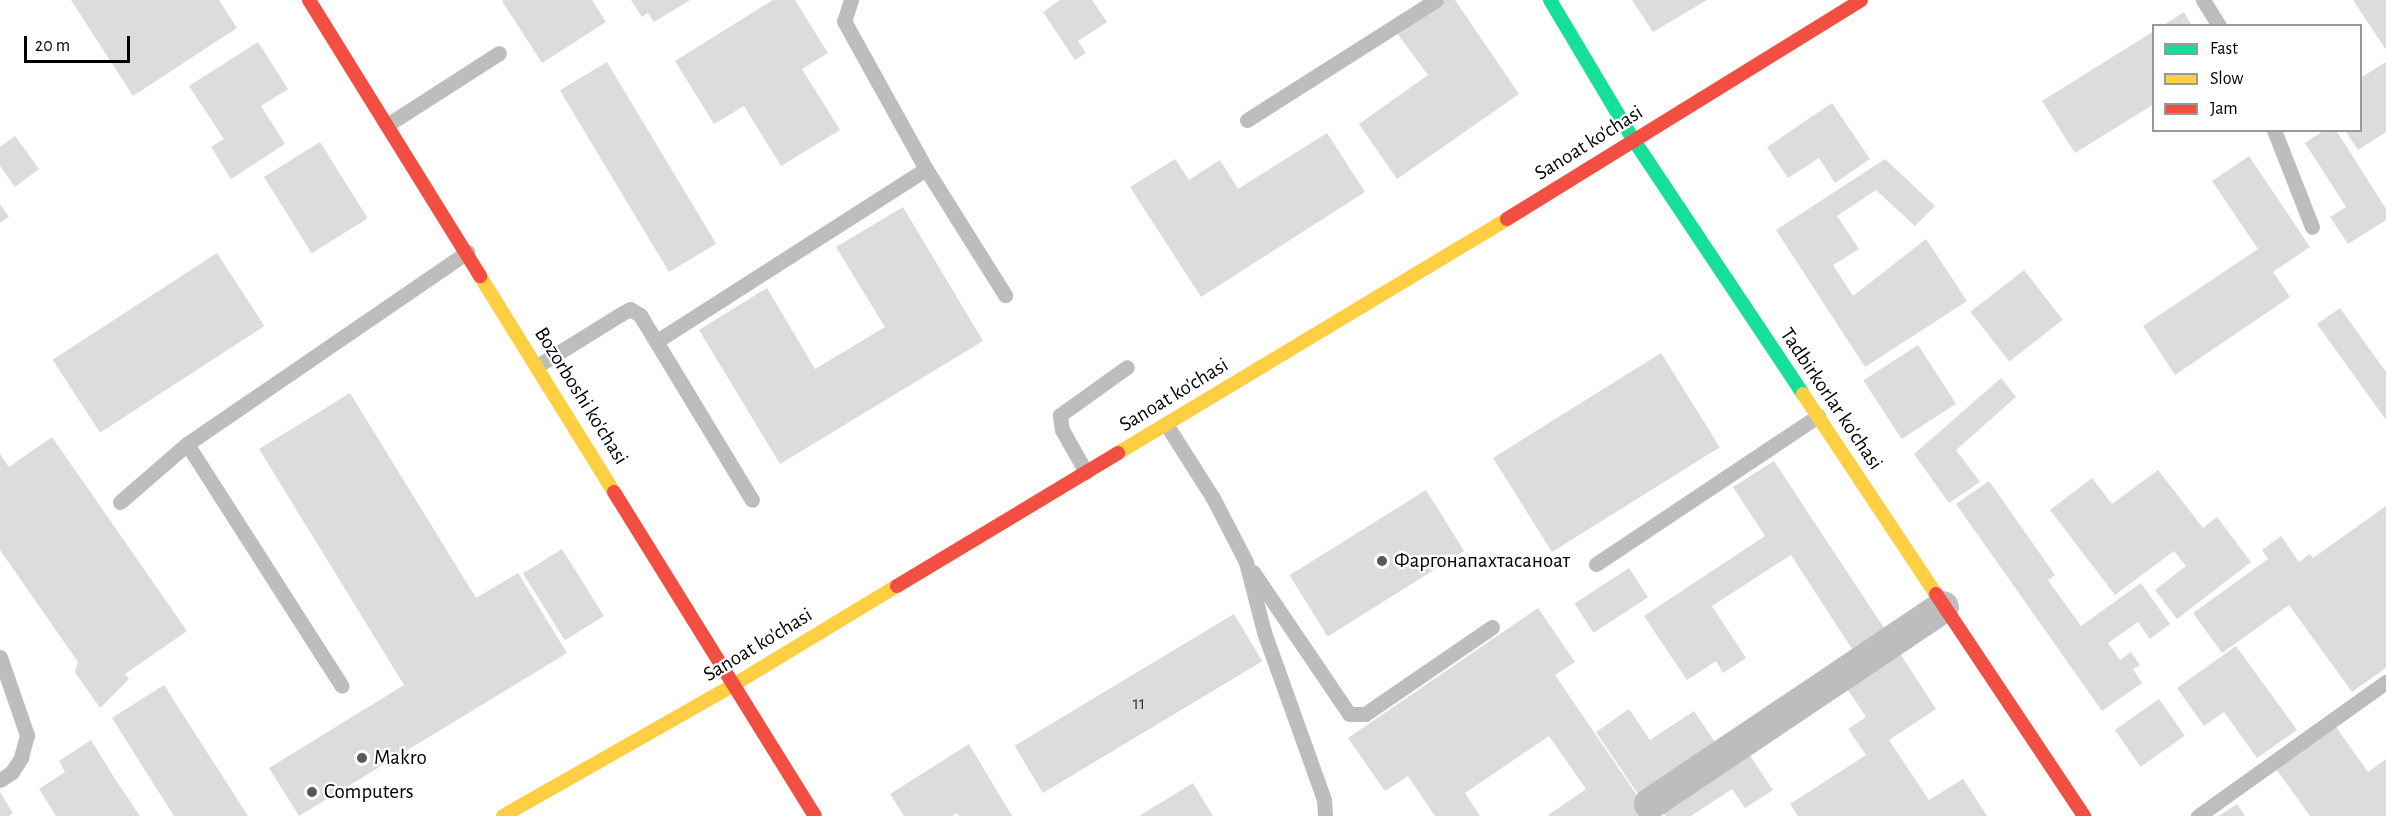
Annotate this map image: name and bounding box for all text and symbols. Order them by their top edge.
scale bar [27,24,134,62]
legend [2152,24,2362,132]
text: 20 m [35,37,70,55]
text: Fast [2210,40,2238,58]
text: Slow [2210,70,2243,88]
street label: Sanoat ko'chasi [1530,100,1648,186]
text: Jam [2210,100,2238,118]
street label: Bozorboshi ko'chasi [529,323,633,469]
street label: Tadbirkorlar ko'chasi [1774,323,1888,475]
street label: Sanoat ko'chasi [1115,353,1233,437]
place label: Фаргонапахтасаноат [1394,548,1570,574]
marker: Фаргонапахтасаноат [1375,554,1389,568]
street label: Sanoat ko'chasi [699,603,817,687]
house number: 11 [1133,693,1145,715]
place label: Makro [374,745,427,771]
marker: Makro [355,751,369,765]
place label: Computers [324,779,413,805]
marker: Computers [305,785,319,799]

